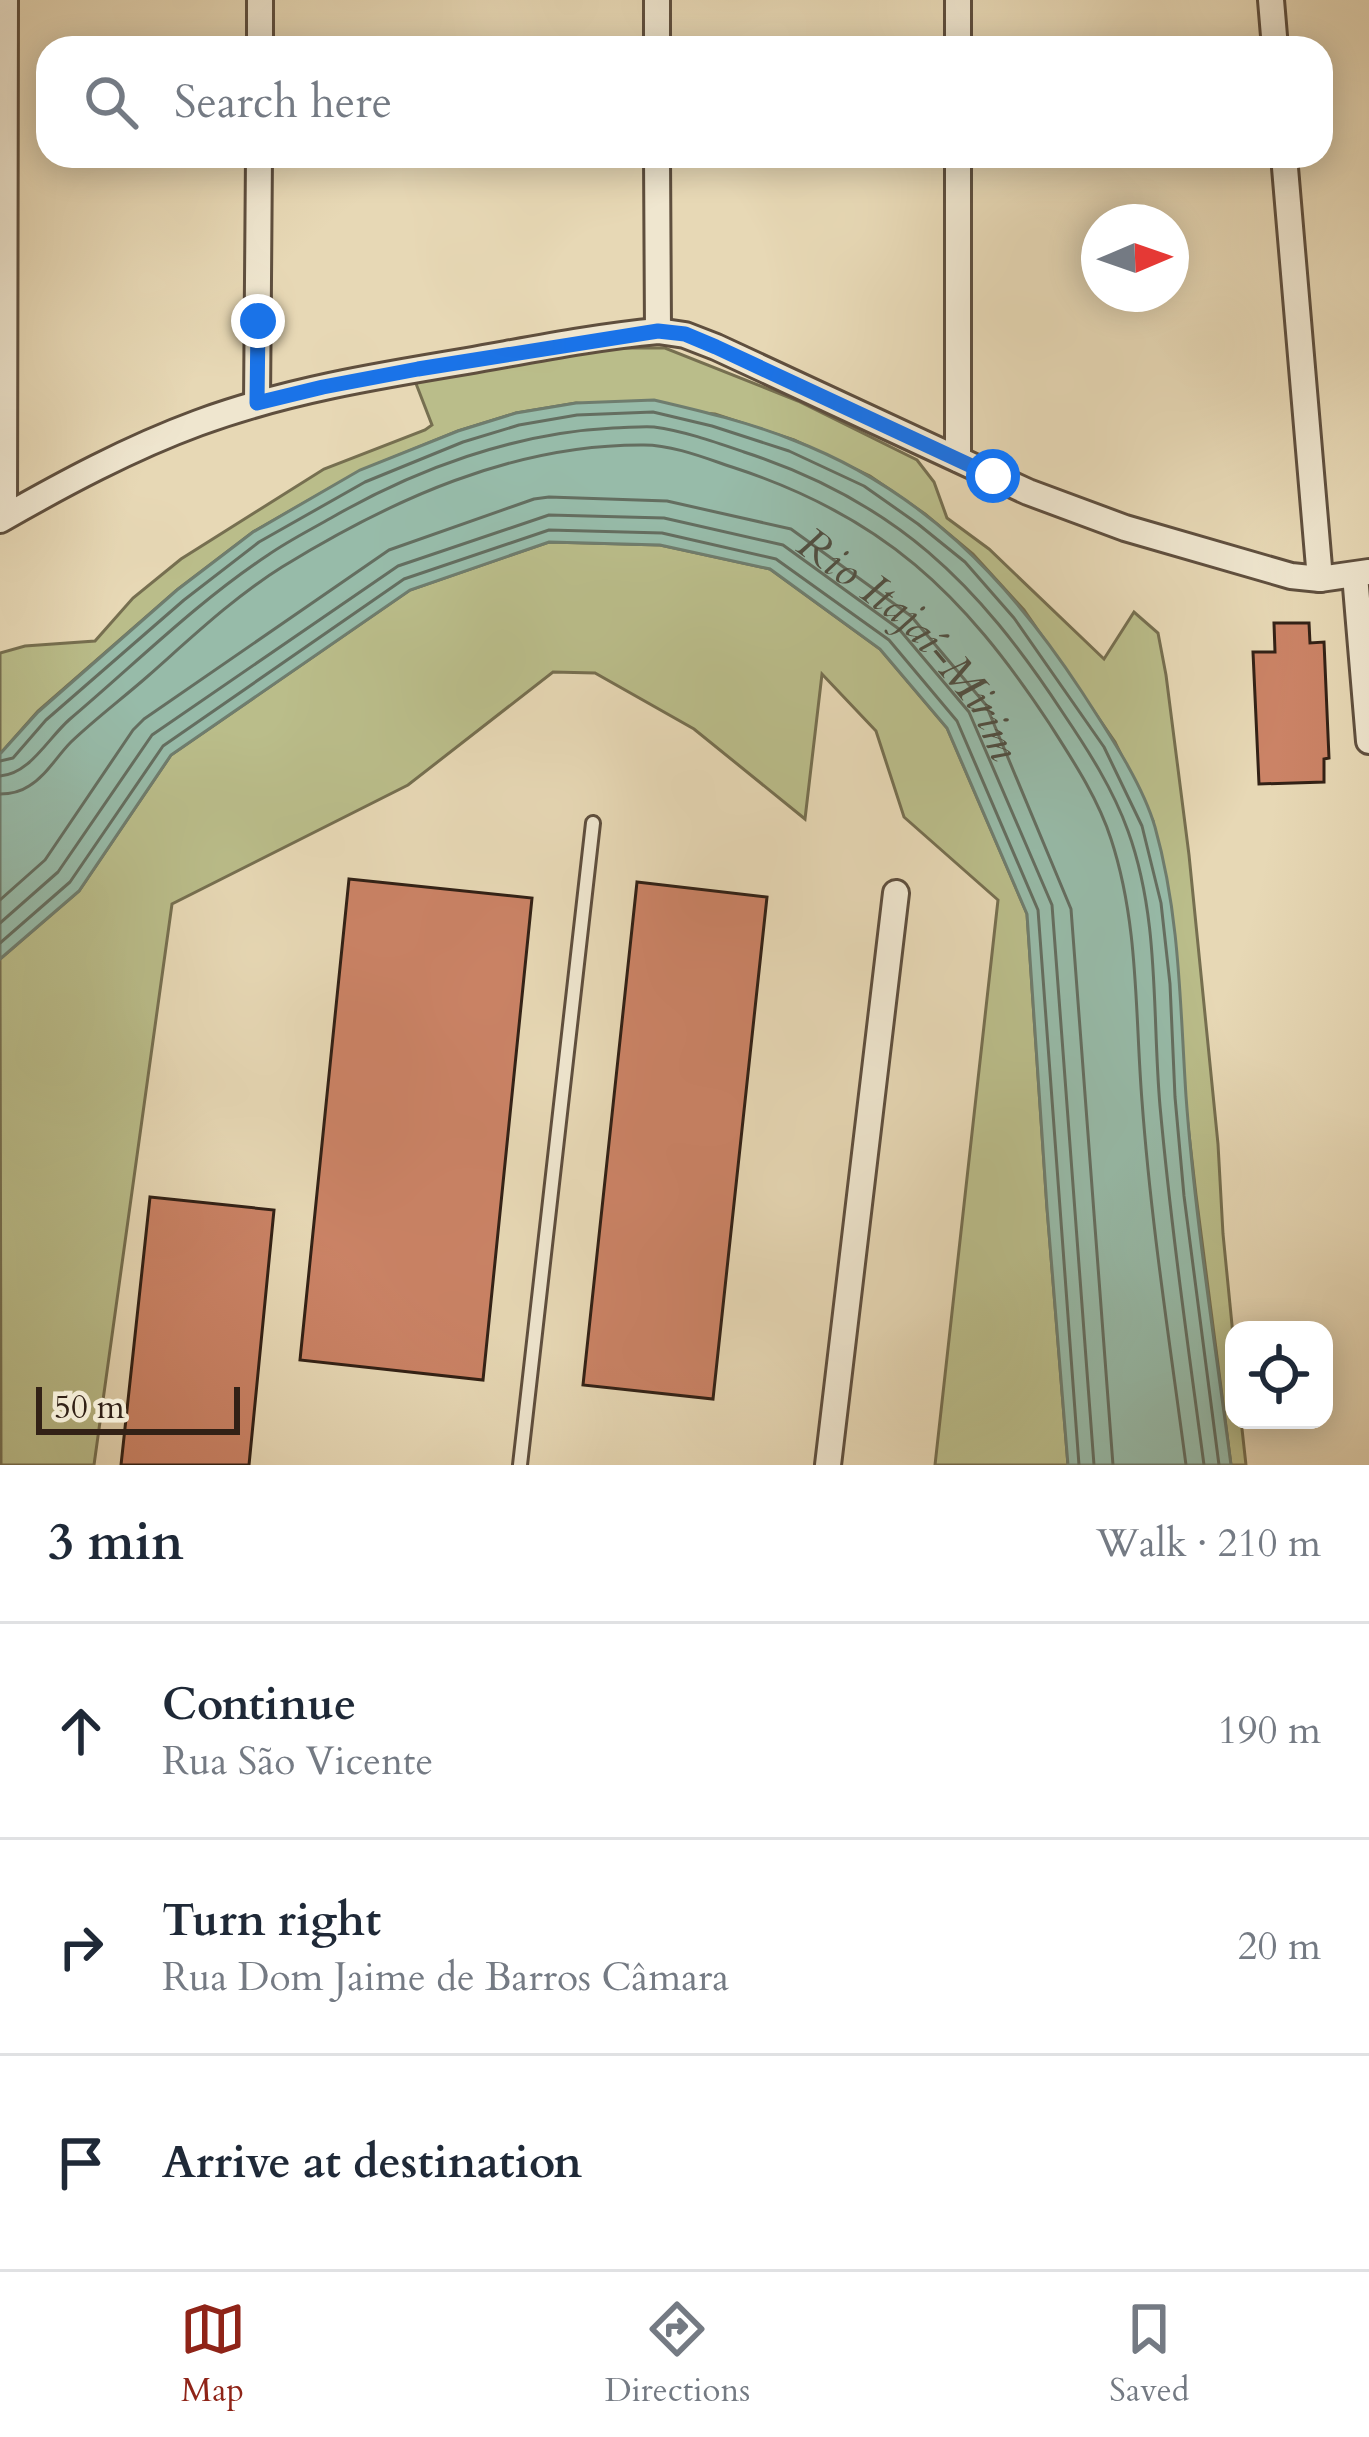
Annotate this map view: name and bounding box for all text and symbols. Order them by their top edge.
search box [36,36,1333,168]
icon: search [78,69,144,135]
text: Search here [174,72,392,133]
north arrow [1081,204,1189,312]
route end [231,294,285,348]
route start [966,449,1020,503]
water label: Rio Itajaí-Mirim [785,513,1036,770]
map controls [1225,1321,1333,1429]
button: locate [1225,1321,1333,1429]
scale bar [36,1381,240,1434]
text: 50 m [54,1385,125,1430]
text: 3 min [48,1508,184,1578]
text: Walk · 210 m [1096,1517,1321,1570]
text: Continue [162,1674,356,1735]
icon: ahead [48,1698,114,1764]
text: 190 m [1218,1704,1321,1757]
text: Rua São Vicente [162,1735,433,1788]
text: Turn right [162,1890,381,1951]
icon: right [48,1914,114,1980]
text: 20 m [1238,1920,1321,1973]
text: Rua Dom Jaime de Barros Câmara [162,1951,729,2004]
icon: arrive [48,2130,114,2196]
text: Arrive at destination [162,2132,582,2193]
tab: Map [180,2296,246,2413]
tab: Directions [605,2296,750,2413]
tab: Saved [1109,2296,1189,2413]

